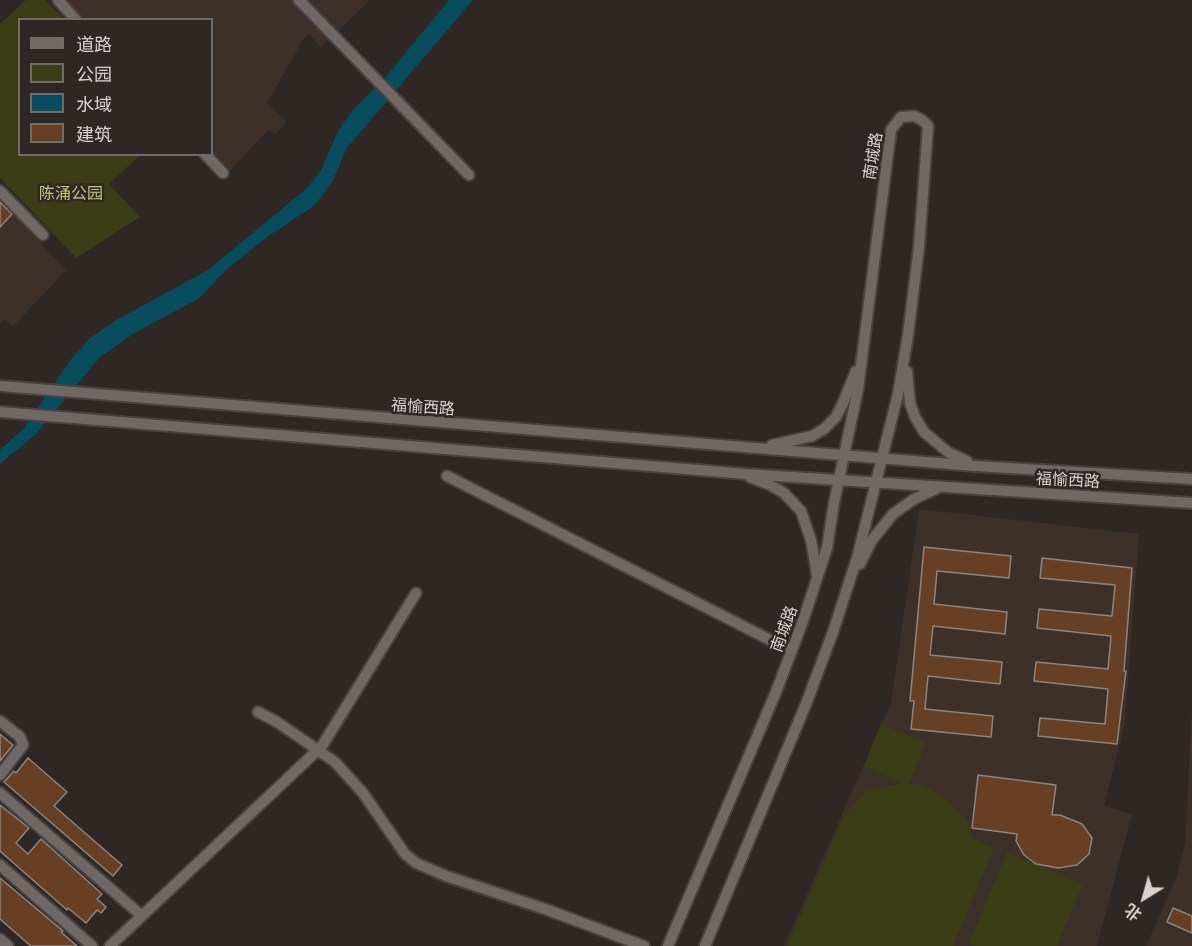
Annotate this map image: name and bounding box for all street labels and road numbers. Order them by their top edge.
street label: 南城路 [860,131,886,181]
street label: 福愉西路 [390,395,456,419]
street label: 福愉西路 [1036,469,1100,491]
street label: 南城路 [767,603,801,655]

